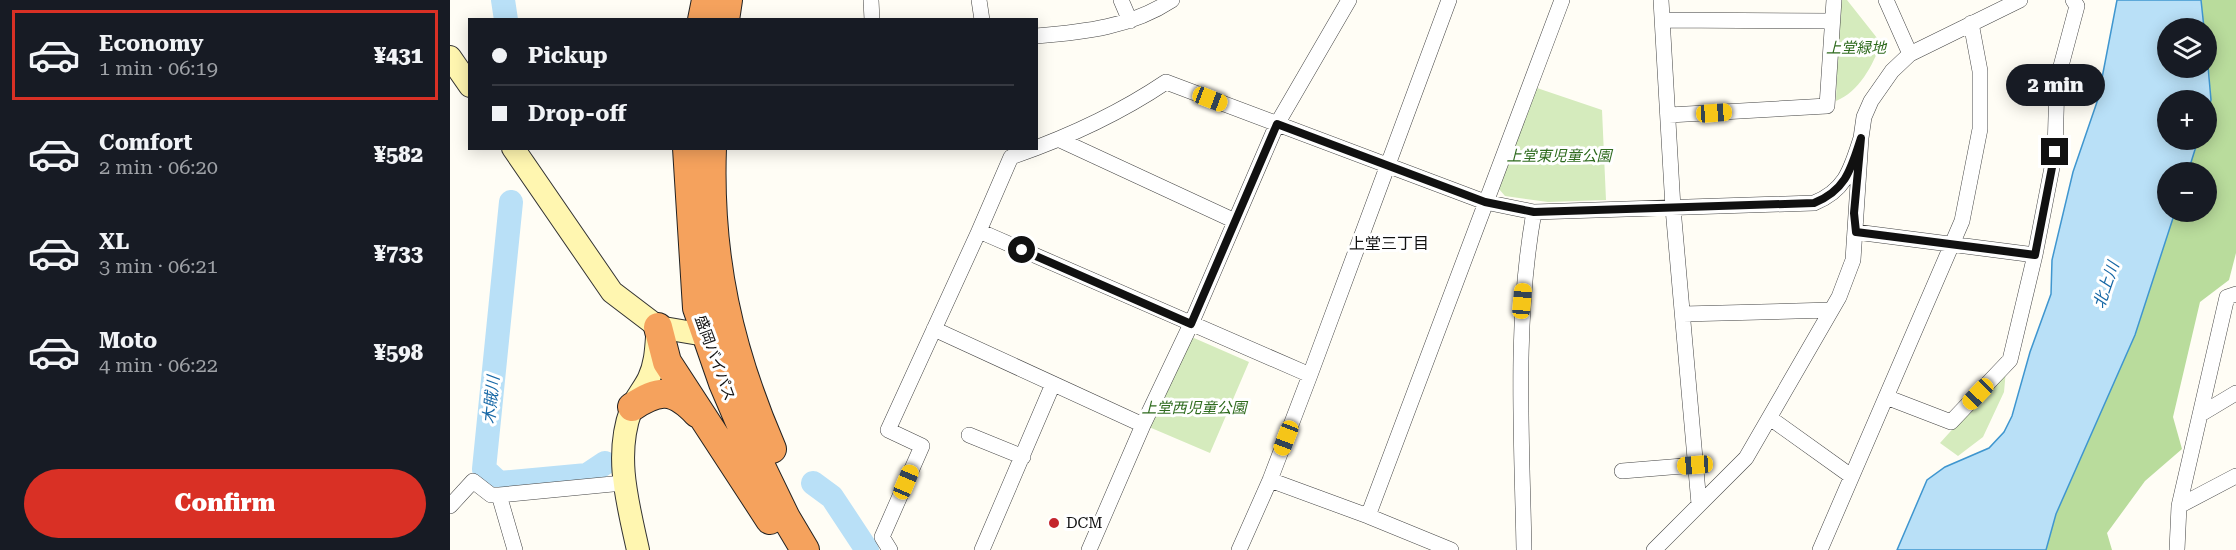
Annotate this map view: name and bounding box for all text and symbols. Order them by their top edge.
map controls [2157,18,2217,222]
button: layers [2157,18,2217,78]
icon: car [27,28,81,82]
text: Economy [99,31,203,56]
park label: 上堂緑地 [1826,39,1888,57]
text: ¥431 [374,43,423,68]
text: Pickup [528,43,608,68]
text: 1 min · 06:19 [99,56,218,80]
callout: 2 min [2006,65,2104,107]
text: 2 min [2027,73,2084,97]
car [1190,84,1230,114]
button: + [2157,90,2217,150]
text: Drop-off [528,101,626,126]
car [1695,103,1733,123]
icon: car [27,127,81,181]
text: Comfort [99,130,192,155]
route end [2041,138,2068,165]
text: ¥582 [374,142,423,167]
park label: 上堂東児童公園 [1506,147,1613,165]
text: 2 min · 06:20 [99,155,218,179]
button: − [2157,162,2217,222]
icon: car [27,226,81,280]
text: XL [99,229,129,254]
district label: 上堂三丁目 [1349,234,1429,253]
route start [1008,236,1035,263]
text: ¥733 [374,241,423,266]
text: 3 min · 06:21 [99,254,218,278]
water label: 北上川 [2089,257,2123,311]
car [1511,282,1533,320]
street label: 盛岡バイパス [691,313,739,403]
icon: car [27,325,81,379]
text: Moto [99,328,157,353]
text: ¥598 [374,340,423,365]
text: 4 min · 06:22 [99,353,218,377]
water label: 木賊川 [479,373,503,425]
car [1959,375,1997,413]
park label: 上堂西児童公園 [1141,399,1248,417]
car [1271,418,1301,458]
car [1676,455,1714,475]
car [891,462,921,502]
button: Confirm [24,469,426,538]
place label: DCM [1066,514,1103,532]
marker: DCM [1047,516,1061,530]

